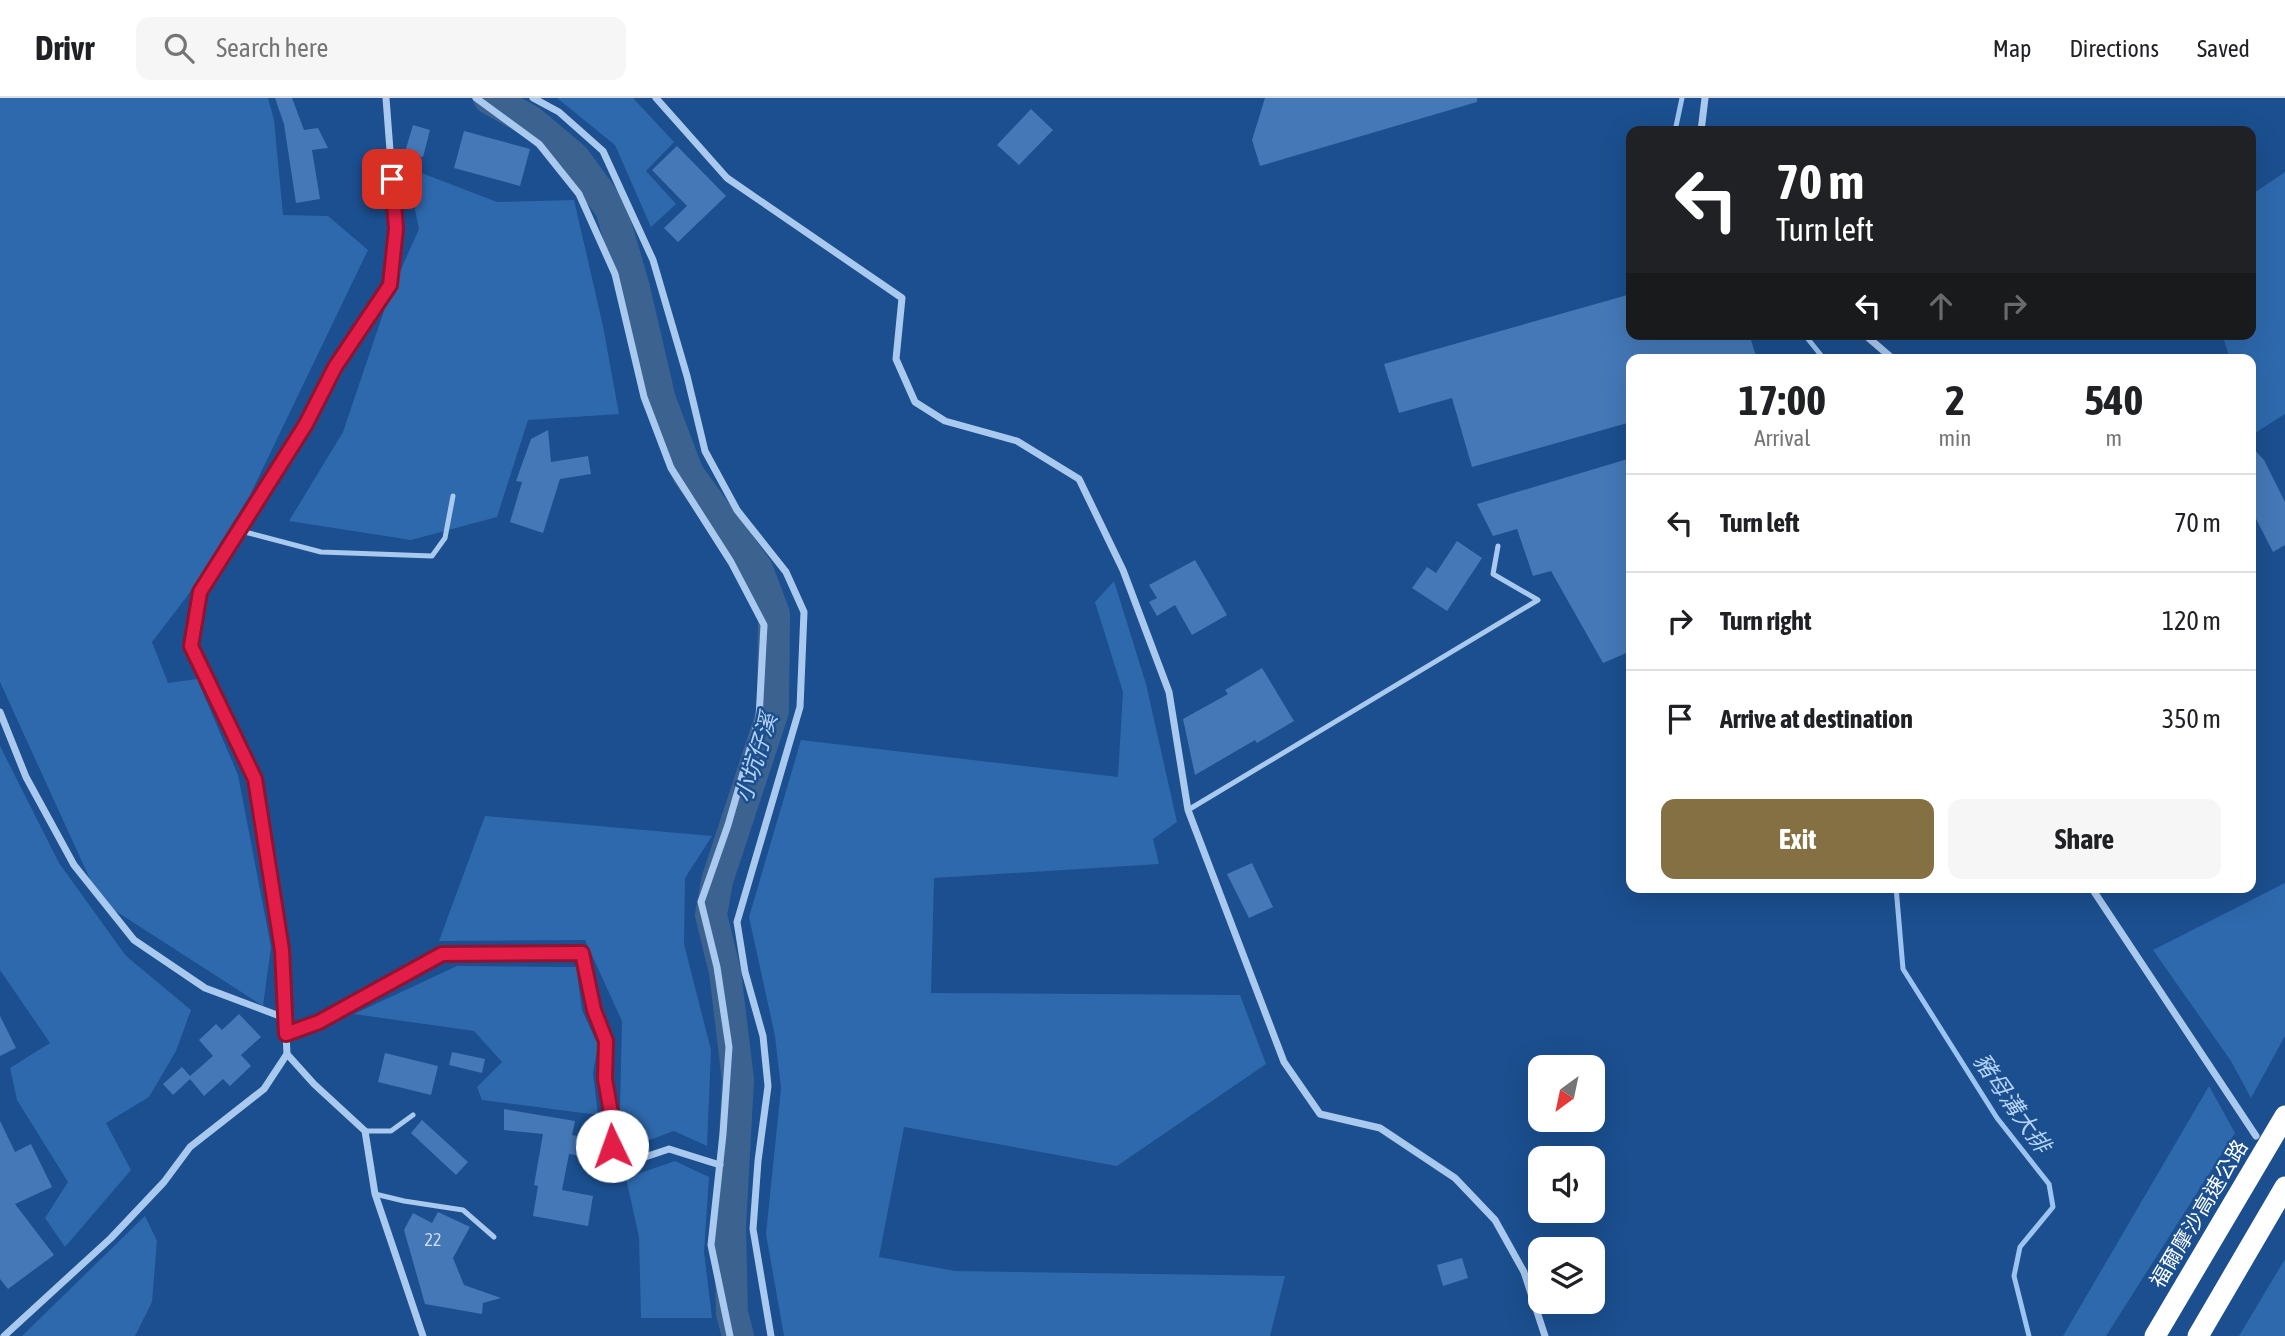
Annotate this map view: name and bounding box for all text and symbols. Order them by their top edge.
search box [136,17,626,80]
text: Drivr [35,29,94,67]
icon: search [160,29,198,67]
text: Search here [216,33,328,63]
text: Map [1993,35,2031,62]
text: Directions [2069,35,2159,62]
text: Saved [2197,35,2250,62]
pin [362,149,422,209]
text: 70 m [1776,153,1864,209]
icon: left [1661,154,1752,245]
icon: arrive [373,160,411,198]
text: Turn left [1776,211,1874,248]
icon: left [1849,287,1887,325]
icon: ahead [1922,287,1960,325]
icon: right [1995,287,2033,325]
text: 17:00 [1739,376,1826,424]
text: 2 [1945,376,1965,424]
text: 540 [2084,376,2143,424]
text: Arrival [1754,425,1810,451]
text: min [1939,425,1972,451]
text: m [2105,425,2122,451]
icon: left [1661,504,1699,542]
text: Turn left [1720,508,1800,538]
text: 70 m [2174,508,2221,538]
icon: right [1661,602,1699,640]
text: Turn right [1720,606,1811,636]
text: 120 m [2162,606,2221,636]
icon: arrive [1661,700,1699,738]
text: Arrive at destination [1720,704,1913,734]
text: 350 m [2162,704,2221,734]
water label: 小坑仔溪 [730,707,783,806]
button: Exit [1661,799,1934,879]
button: Share [1948,799,2221,879]
water label: 豬母溝大排 [1968,1048,2057,1160]
north arrow [1528,1055,1605,1132]
map controls [1528,1055,1605,1314]
position arrow [575,1109,649,1183]
street label: 福爾摩沙高速公路 [2145,1135,2252,1292]
button: sound [1528,1146,1605,1223]
house number: 22 [425,1229,441,1250]
button: layers [1528,1237,1605,1314]

